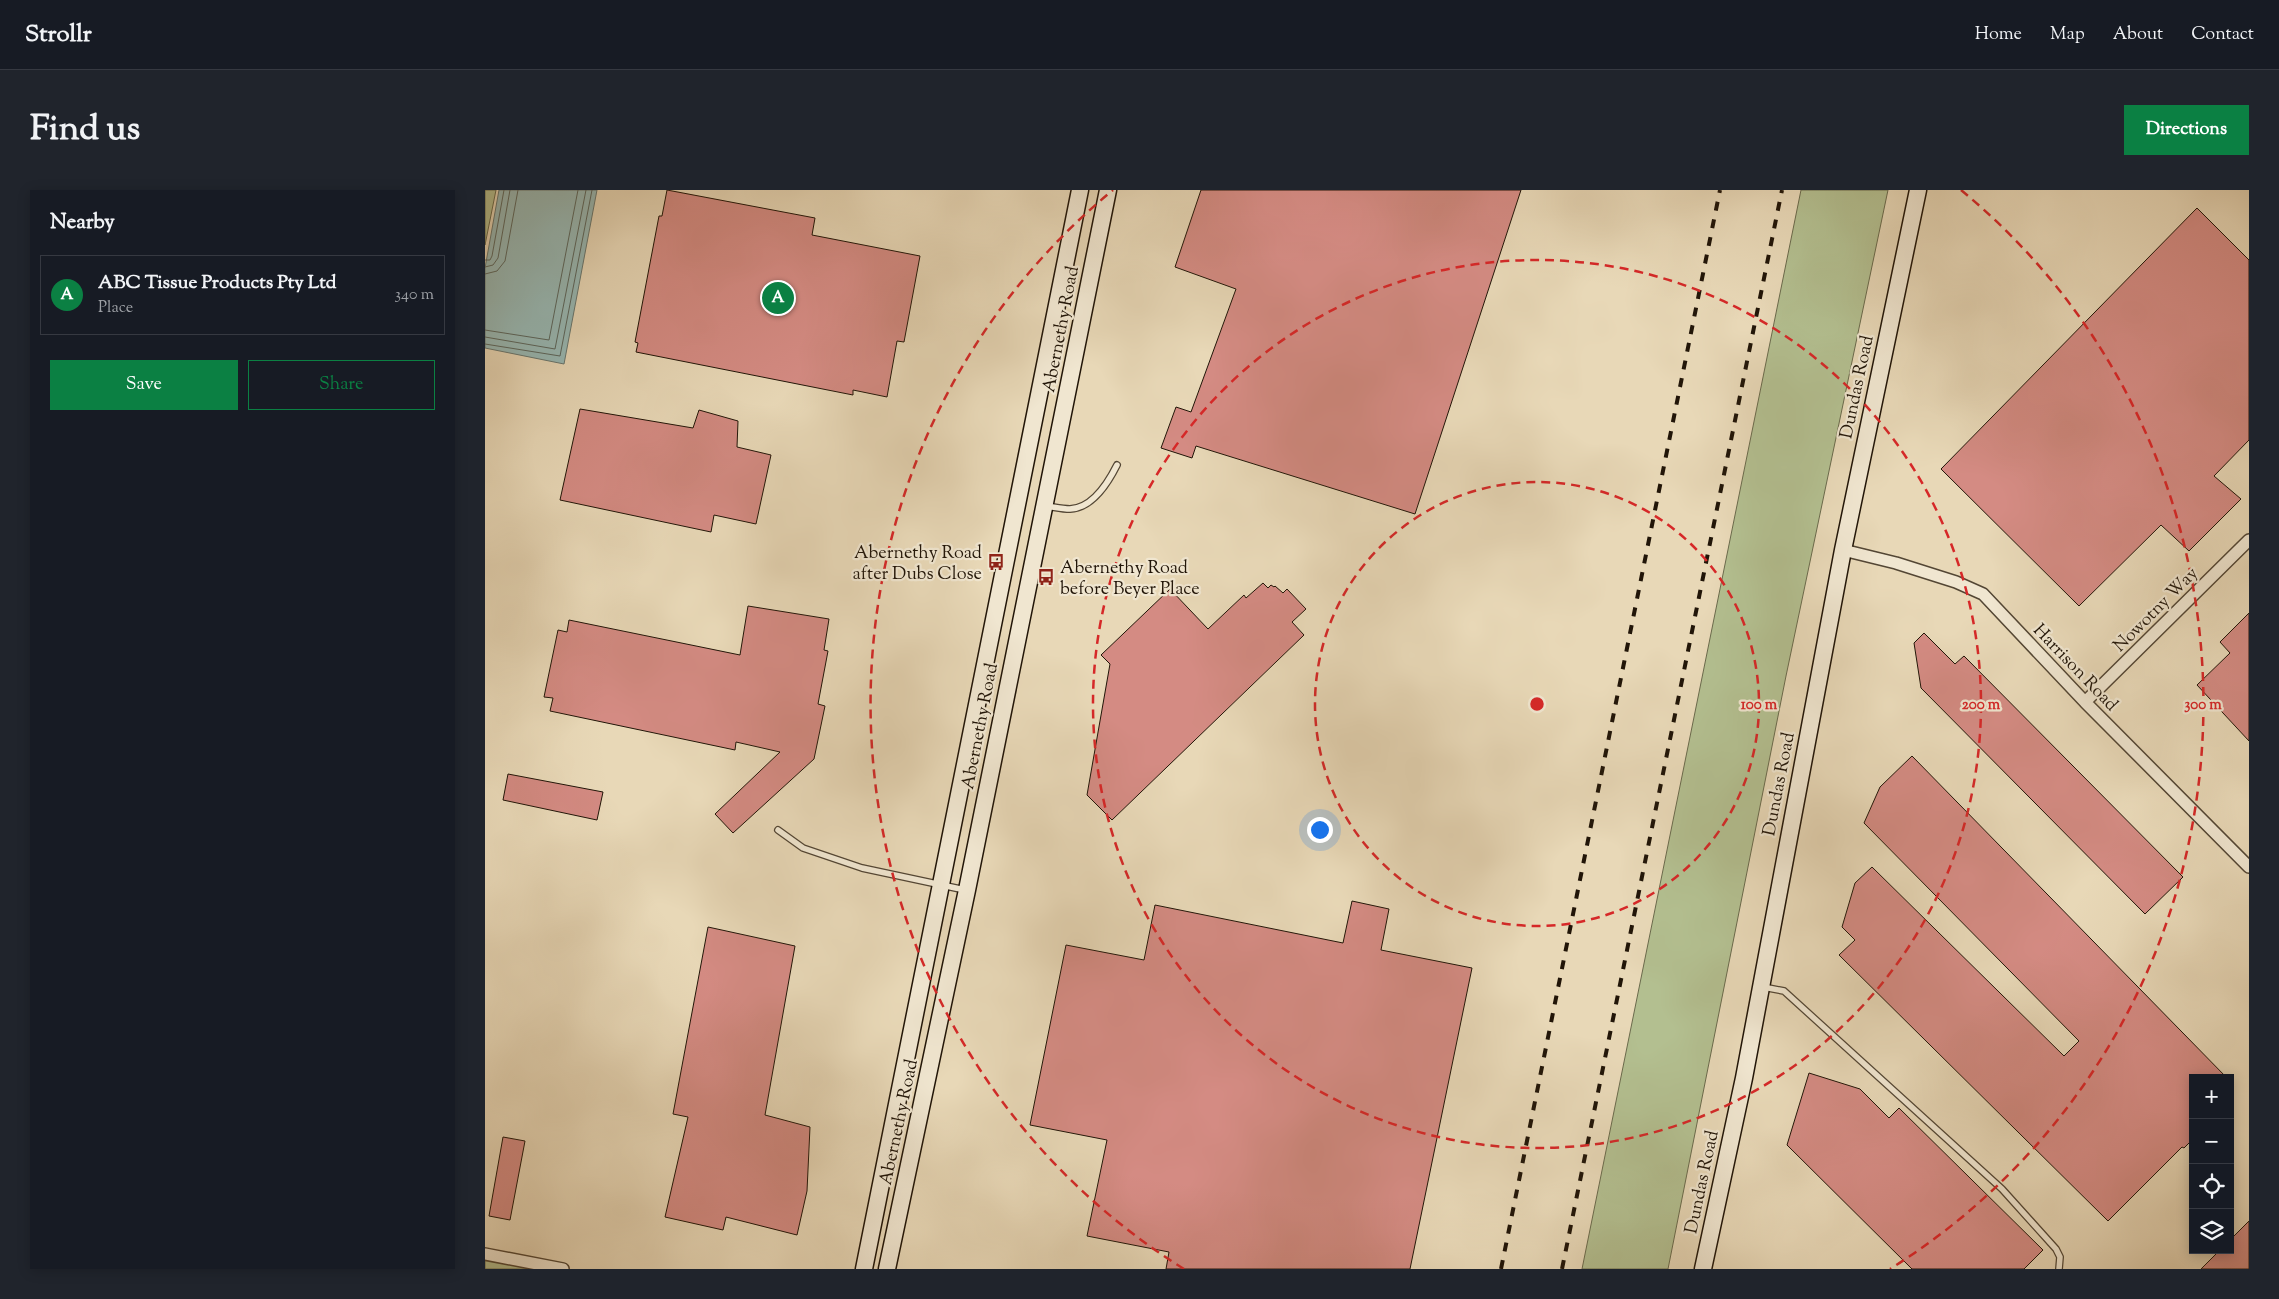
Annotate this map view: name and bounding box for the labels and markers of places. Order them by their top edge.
pin: A [762,279,794,317]
place label: Abernethy Road after Dubs Close [852,541,982,588]
bus stop icon: Abernethy Road after Dubs Close [986,552,1006,572]
place label: Abernethy Road before Beyer Place [1060,556,1200,603]
bus stop icon: Abernethy Road before Beyer Place [1036,567,1056,587]
centre of rings [1528,695,1546,713]

